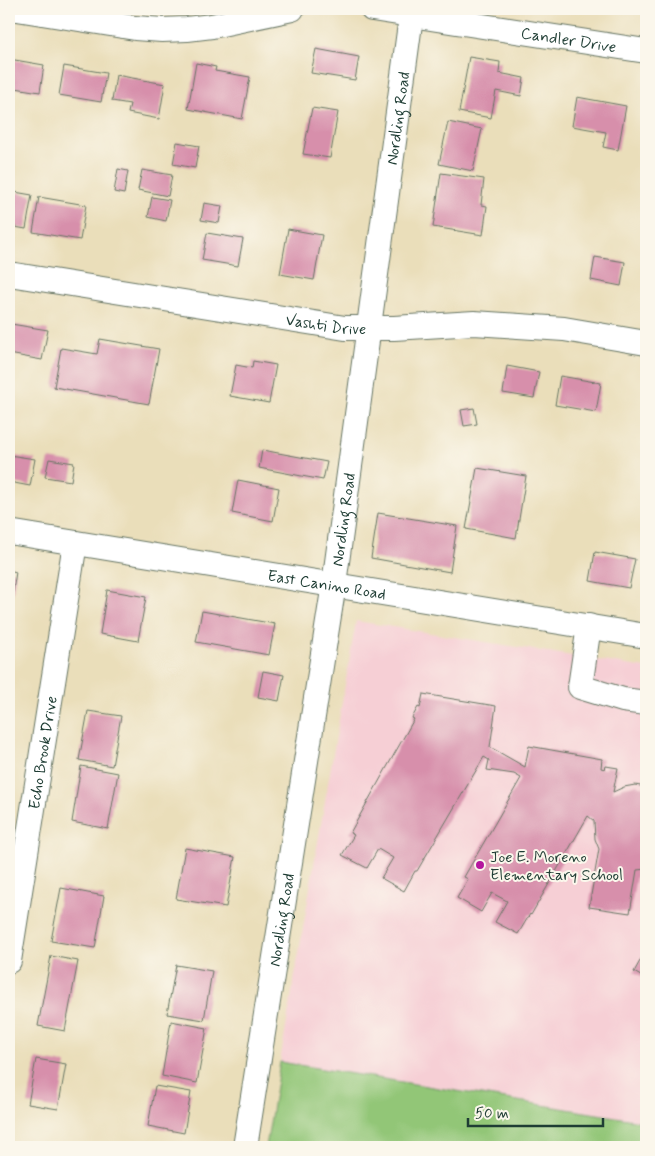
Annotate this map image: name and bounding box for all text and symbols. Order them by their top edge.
street label: Candler Drive [519,23,618,58]
street label: Nordling Road [382,70,415,166]
street label: Vashti Drive [284,310,366,340]
street label: Nordling Road [328,472,361,568]
street label: East Canino Road [266,565,387,605]
street label: Echo Brook Drive [24,695,63,811]
place label: Joe E. Moreno Elementary School [490,847,623,886]
marker: Joe E. Moreno Elementary School [474,859,486,871]
street label: Nordling Road [265,872,300,968]
scale bar [468,1096,602,1128]
text: 50 m [475,1104,509,1124]

